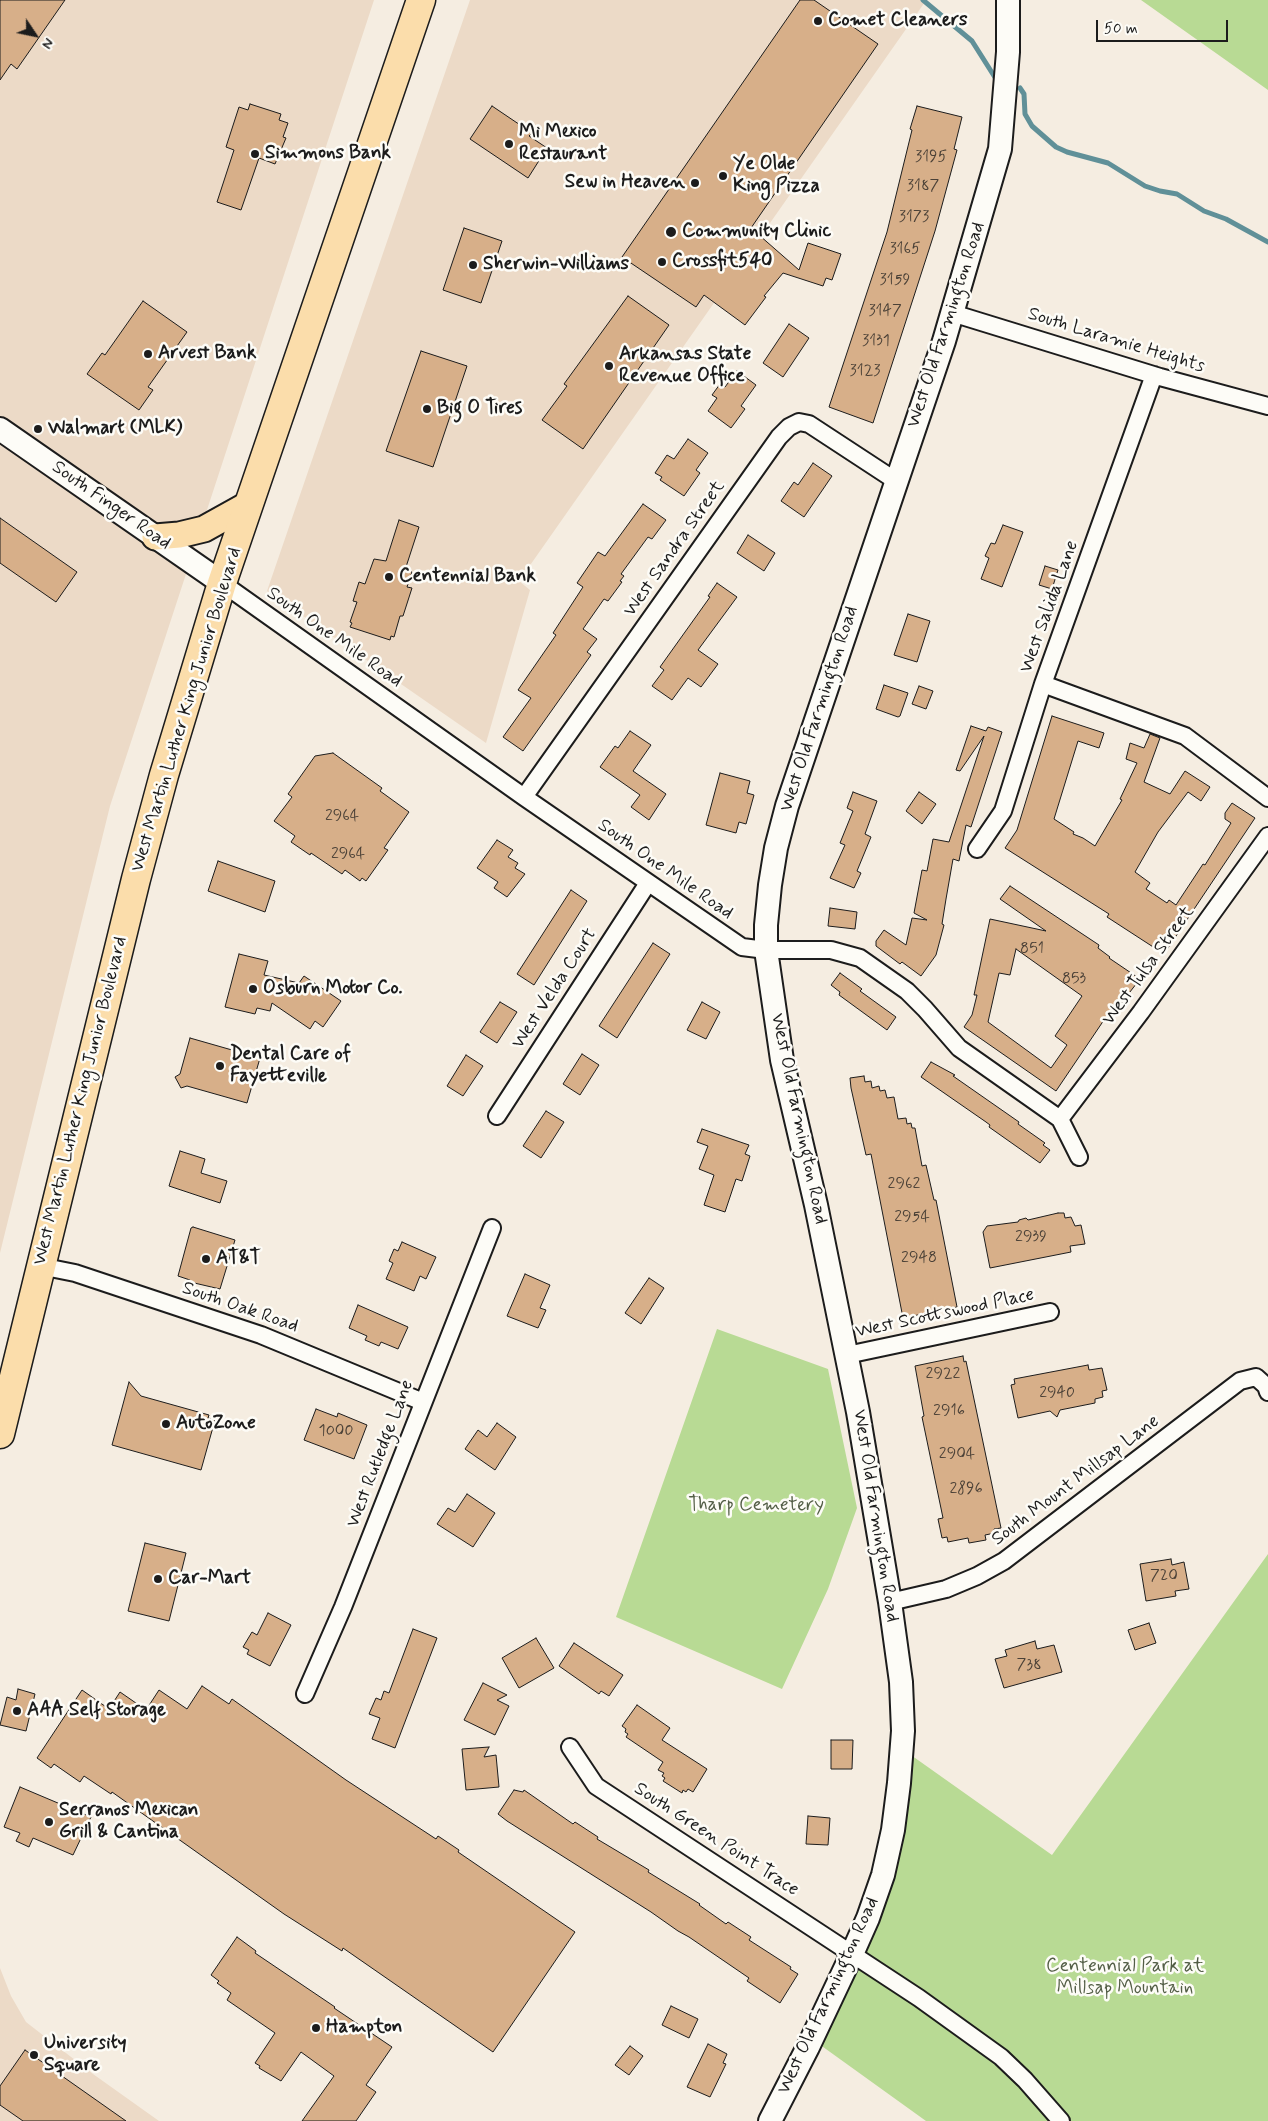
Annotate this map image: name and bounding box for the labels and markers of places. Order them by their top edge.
place label: Comet Cleaners [828,10,967,32]
marker: Comet Cleaners [812,15,824,27]
place label: Mi Mexico Restaurant [519,122,607,166]
marker: Mi Mexico Restaurant [503,138,515,150]
place label: Simmons Bank [265,143,391,165]
marker: Simmons Bank [249,148,261,160]
place label: Ye Olde King Pizza [733,154,820,198]
marker: Ye Olde King Pizza [717,170,729,182]
place label: Sew in Heaven [565,172,685,194]
marker: Sew in Heaven [689,177,701,189]
place label: Community Clinic [682,221,831,243]
marker: Community Clinic [664,225,678,239]
place label: Crossfit540 [672,251,772,273]
place label: Sherwin-Williams [483,254,629,276]
marker: Crossfit540 [656,256,668,268]
marker: Sherwin-Williams [467,259,479,271]
place label: Arvest Bank [158,343,256,365]
place label: Arkansas State Revenue Office [619,344,751,388]
marker: Arvest Bank [142,348,154,360]
marker: Arkansas State Revenue Office [603,360,615,372]
place label: Big O Tires [437,398,522,420]
marker: Big O Tires [421,403,433,415]
place label: Walmart (MLK) [48,418,182,440]
marker: Walmart (MLK) [32,423,44,435]
place label: Centennial Bank [399,566,536,588]
marker: Centennial Bank [383,571,395,583]
place label: Osburn Motor Co. [263,978,403,1000]
marker: Osburn Motor Co. [247,983,259,995]
place label: Dental Care of Fayetteville [230,1044,351,1088]
marker: Dental Care of Fayetteville [214,1060,226,1072]
place label: AT&T [216,1248,261,1270]
marker: AT&T [200,1253,212,1265]
place label: AutoZone [176,1413,256,1435]
marker: AutoZone [160,1418,172,1430]
place label: Car-Mart [168,1568,251,1590]
marker: Car-Mart [152,1573,164,1585]
place label: AAA Self Storage [27,1700,166,1722]
marker: AAA Self Storage [11,1705,23,1717]
place label: Serranos Mexican Grill & Cantina [59,1800,199,1844]
marker: Serranos Mexican Grill & Cantina [43,1816,55,1828]
place label: Hampton [326,2017,402,2039]
marker: Hampton [310,2022,322,2034]
place label: University Square [44,2033,127,2077]
marker: University Square [28,2049,40,2061]

